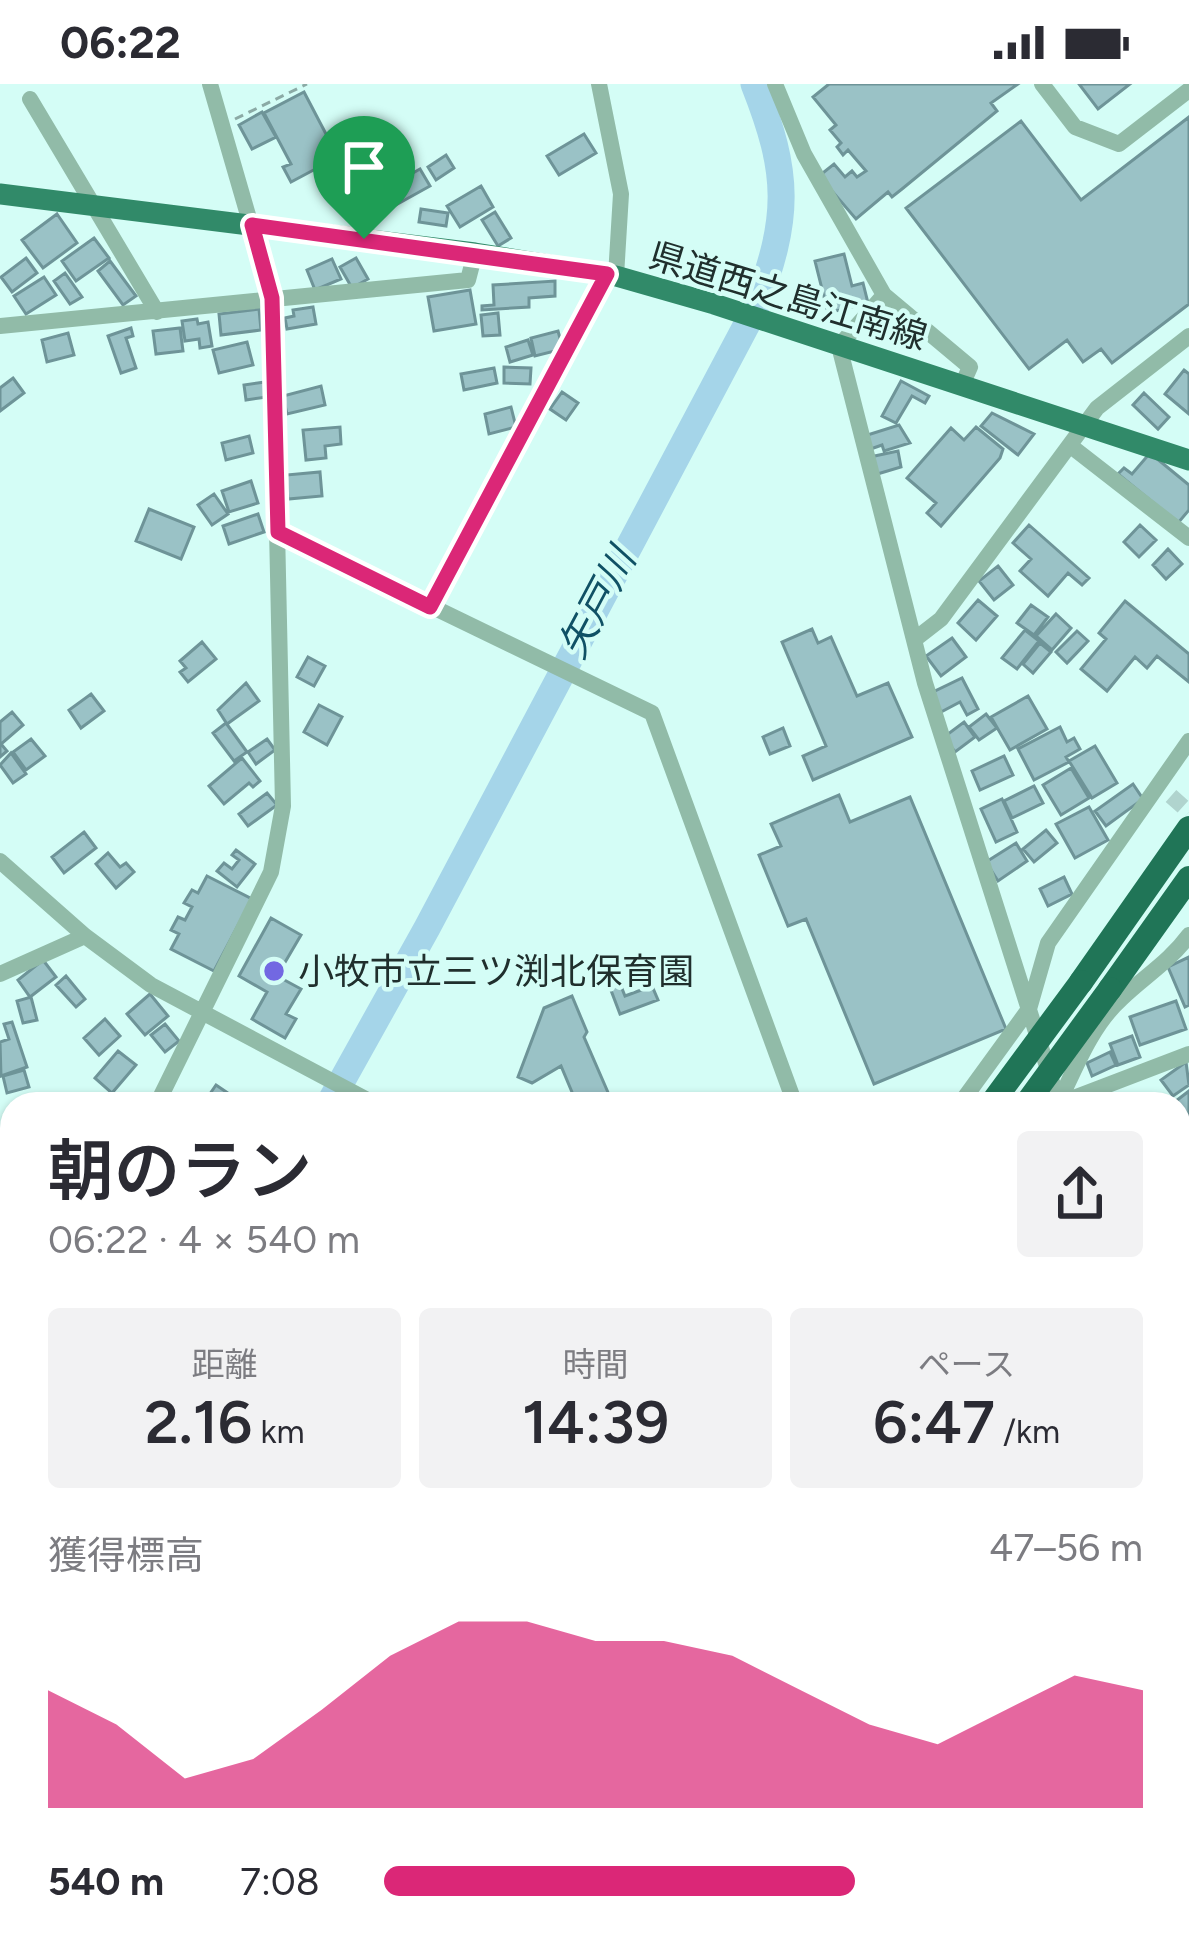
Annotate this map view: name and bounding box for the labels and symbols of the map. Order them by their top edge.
pin [313,116,415,239]
street label: 県道西之島江南線 [644,233,932,359]
water label: 矢戸川 [549,537,647,666]
place label: 小牧市立三ツ渕北保育園 [298,950,694,993]
marker: 小牧市立三ツ渕北保育園 [261,958,287,984]

